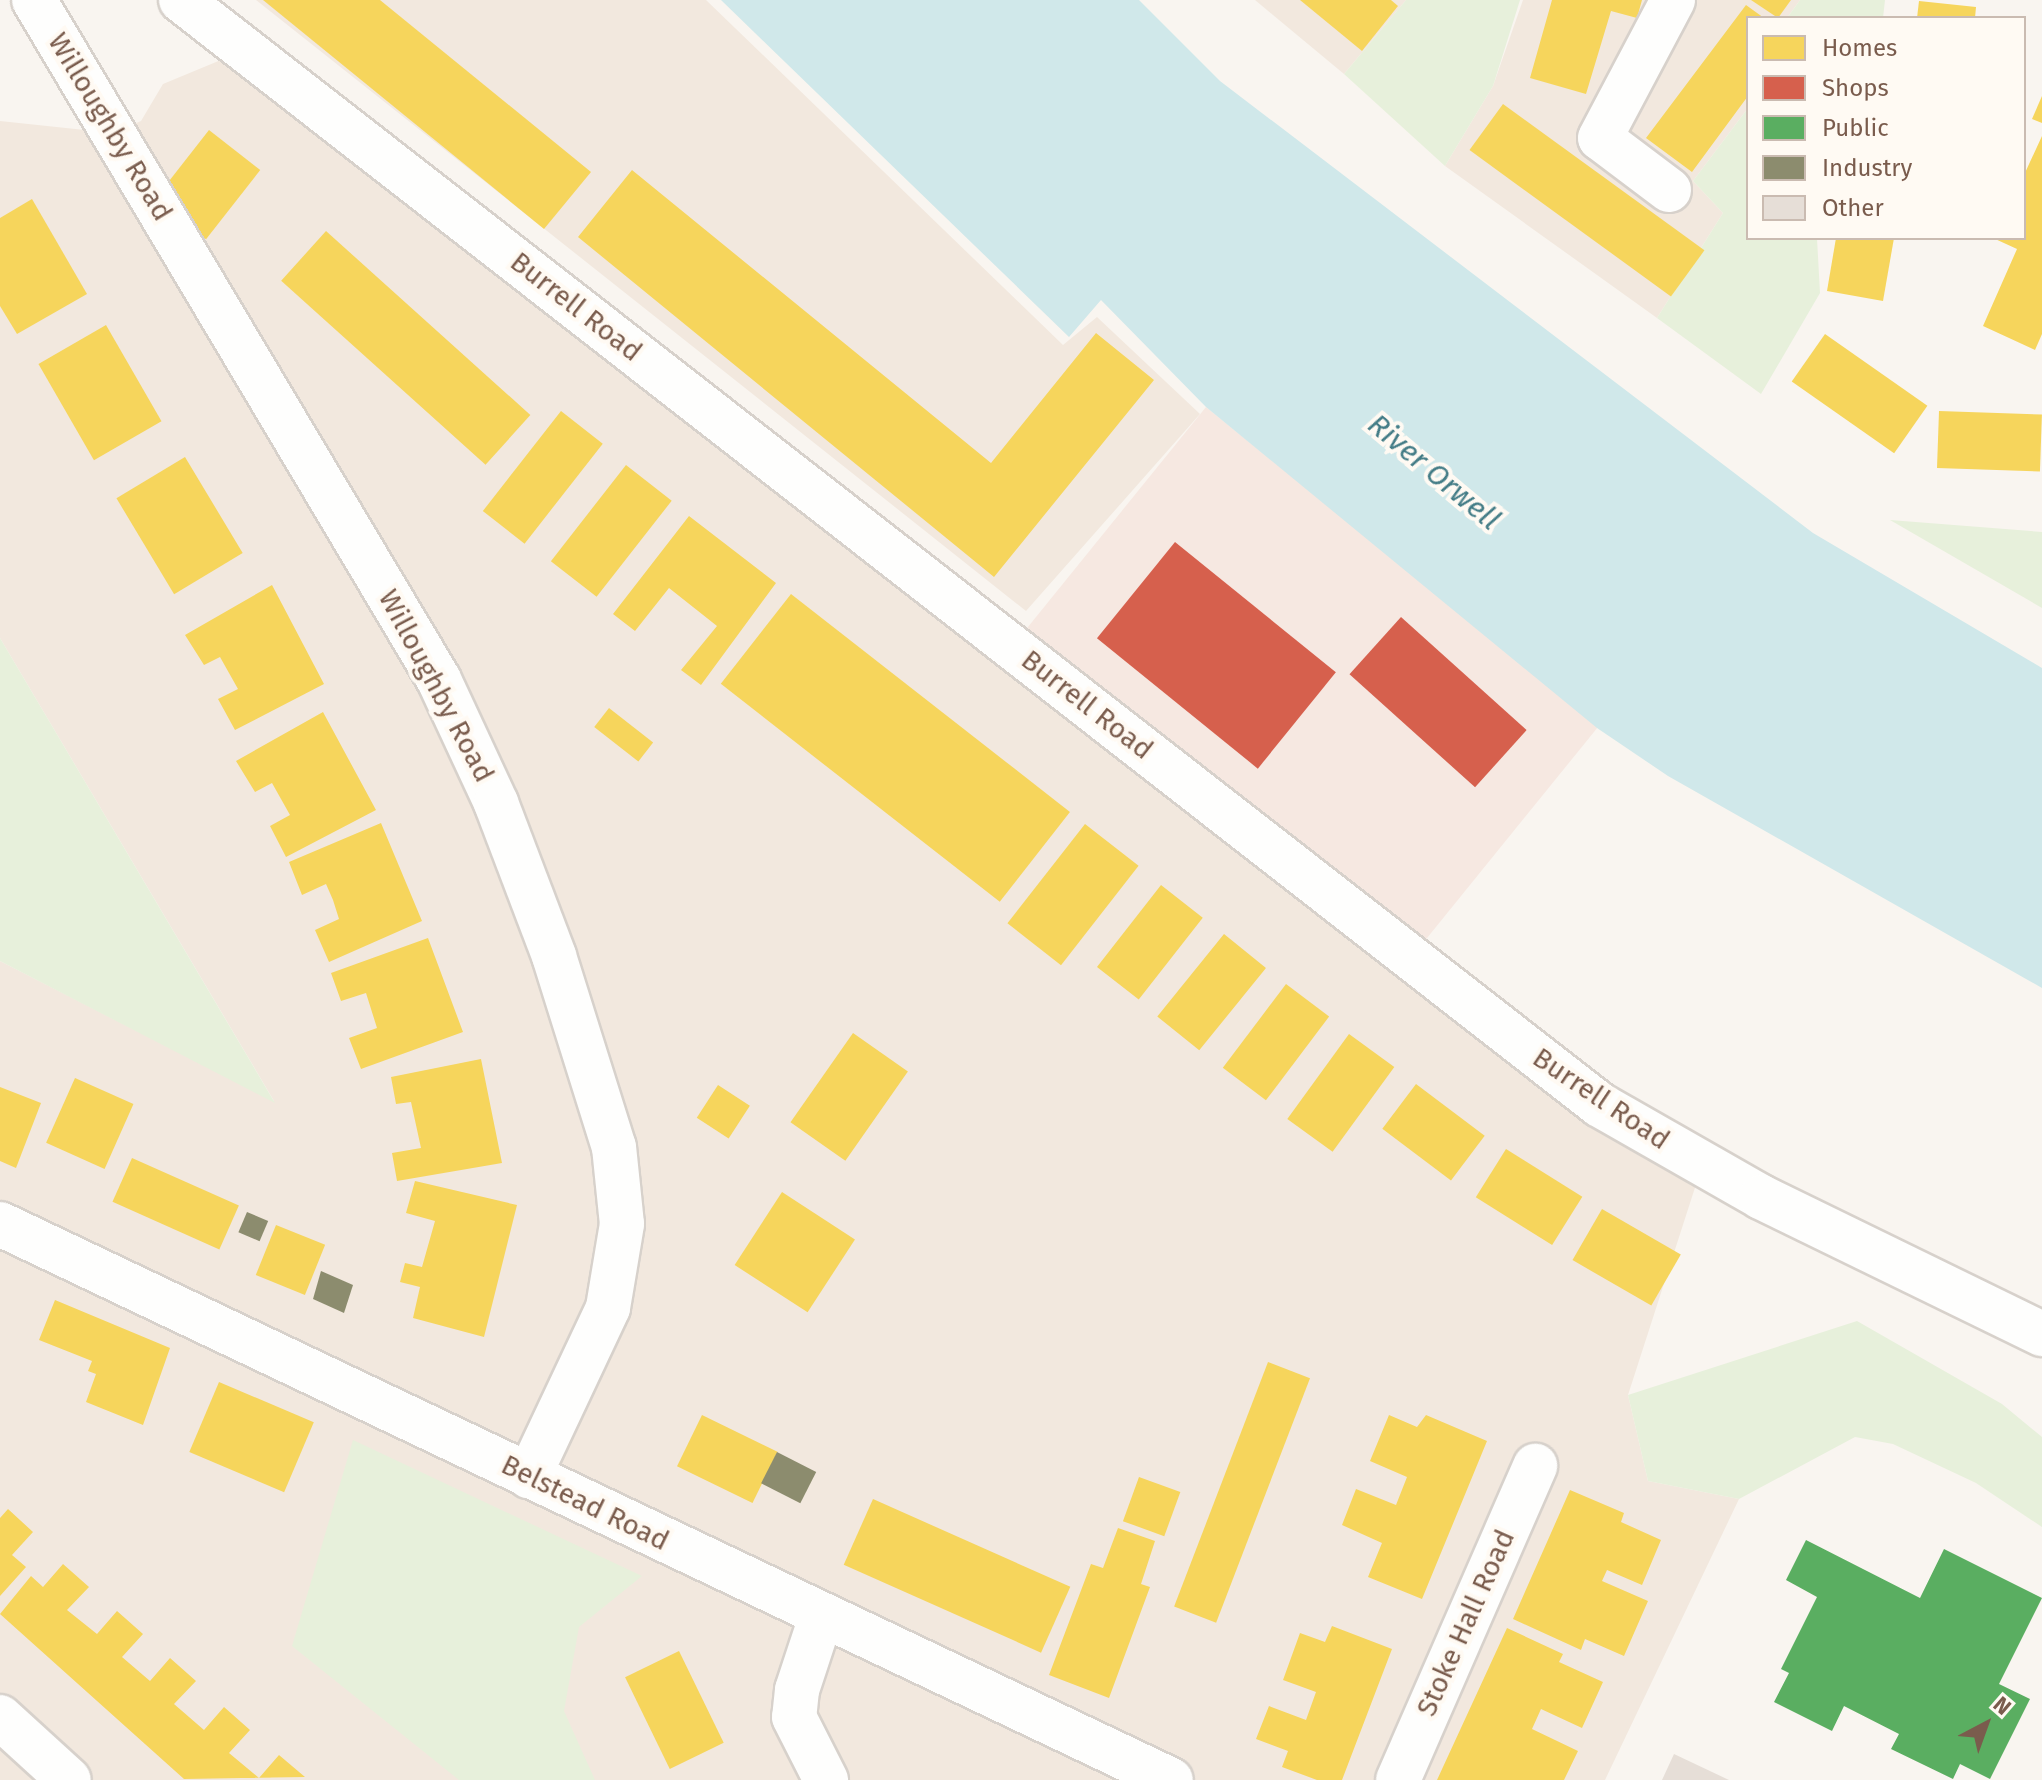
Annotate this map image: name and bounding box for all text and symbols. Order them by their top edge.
legend [1746,16,2026,240]
street label: Willoughby Road [41,27,179,227]
text: Homes [1822,34,1897,62]
text: Shops [1822,74,1889,102]
text: Public [1822,114,1889,142]
text: Industry [1822,154,1912,182]
text: Other [1822,194,1884,222]
street label: Burrell Road [504,245,648,369]
water label: River Orwell [1361,406,1507,538]
street label: Willoughby Road [371,584,501,788]
street label: Burrell Road [1015,643,1159,767]
street label: Burrell Road [1526,1041,1676,1157]
street label: Belstead Road [496,1448,674,1558]
street label: Stoke Hall Road [1410,1525,1522,1721]
north arrow [1946,1684,2026,1764]
text: N [1988,1691,2016,1720]

